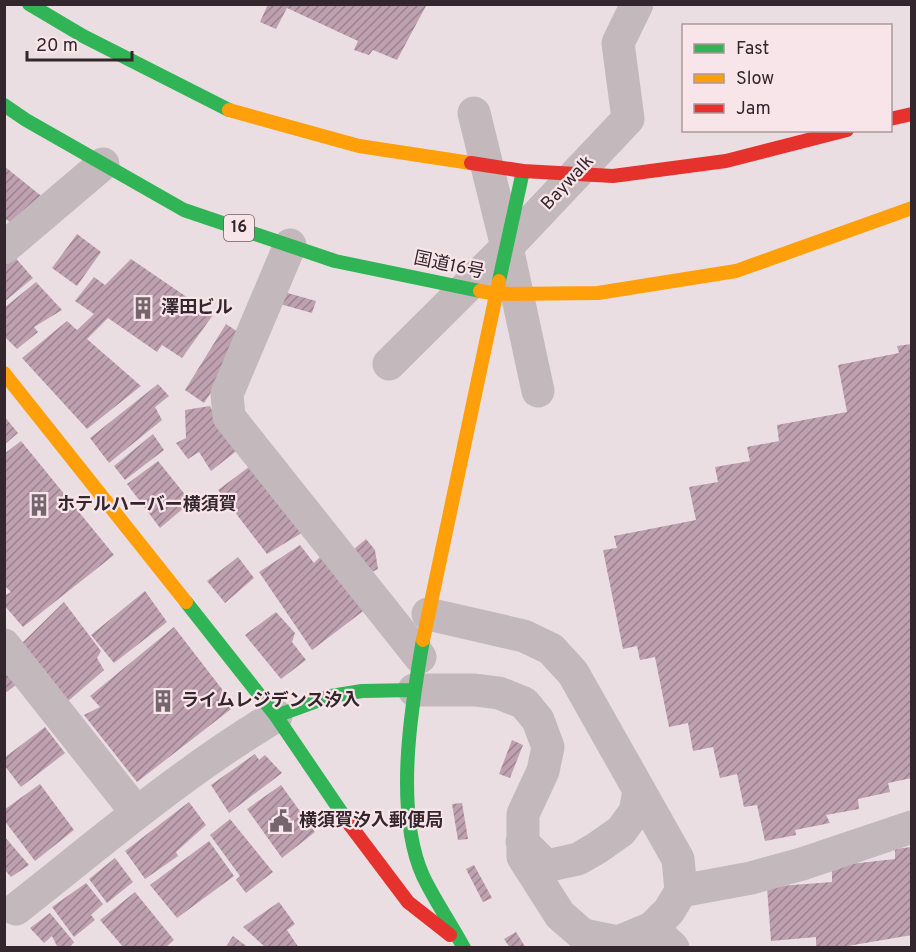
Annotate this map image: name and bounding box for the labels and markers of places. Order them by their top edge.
building icon: 澤田ビル [130,295,156,321]
place label: 澤田ビル [161,297,233,320]
building icon: ホテルハーバー横須賀 [26,492,52,518]
place label: ホテルハーバー横須賀 [57,494,237,517]
building icon: ライムレジデンス汐入 [150,688,176,714]
place label: ライムレジデンス汐入 [181,690,360,713]
public building icon: 横須賀汐入郵便局 [268,808,294,834]
place label: 横須賀汐入郵便局 [299,810,443,833]

